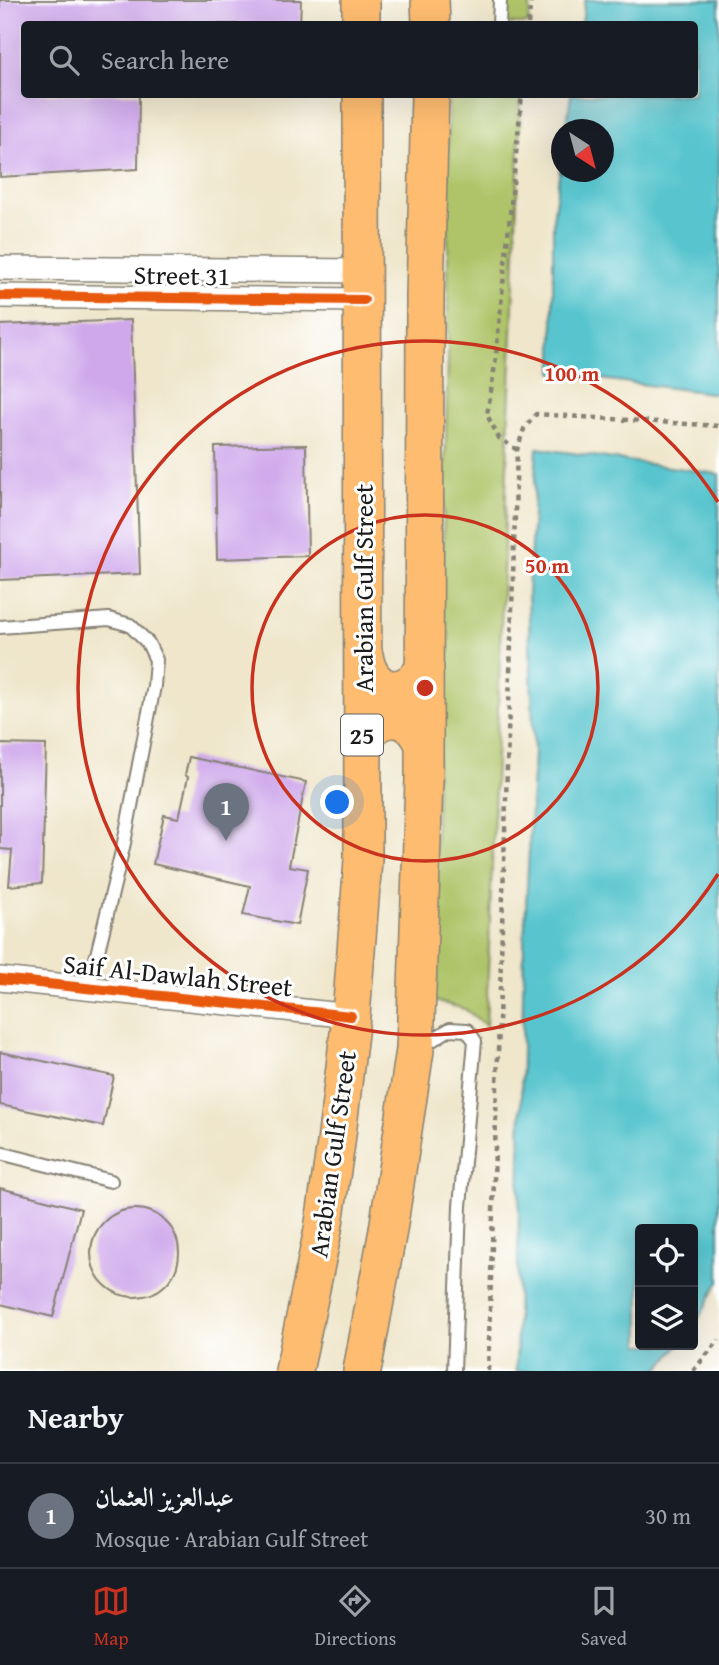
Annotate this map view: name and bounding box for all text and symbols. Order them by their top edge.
search box [21,21,698,98]
text: Search here [101,40,229,79]
icon: search [45,41,83,79]
north arrow [551,119,614,182]
street label: Street 31 [133,255,231,295]
text: 100 m [544,358,600,389]
street label: Arabian Gulf Street [344,484,383,692]
text: 50 m [525,550,569,581]
centre of rings [413,676,437,700]
road number: 25 [341,714,383,756]
pin: 1 [203,783,249,841]
your location [320,785,354,819]
street label: Saif Al-Dawlah Street [61,944,295,1006]
street label: Arabian Gulf Street [298,1048,366,1260]
map controls [635,1224,698,1350]
button: locate [635,1224,698,1287]
button: layers [635,1287,698,1350]
text: Nearby [28,1395,124,1439]
text: عبدالعزيز العثمان [95,1477,234,1516]
text: 1 [45,1499,57,1532]
text: 30 m [645,1499,691,1532]
text: Mosque · Arabian Gulf Street [95,1522,368,1555]
tab: Map [92,1582,130,1652]
tab: Directions [315,1582,396,1652]
tab: Saved [581,1582,627,1652]

